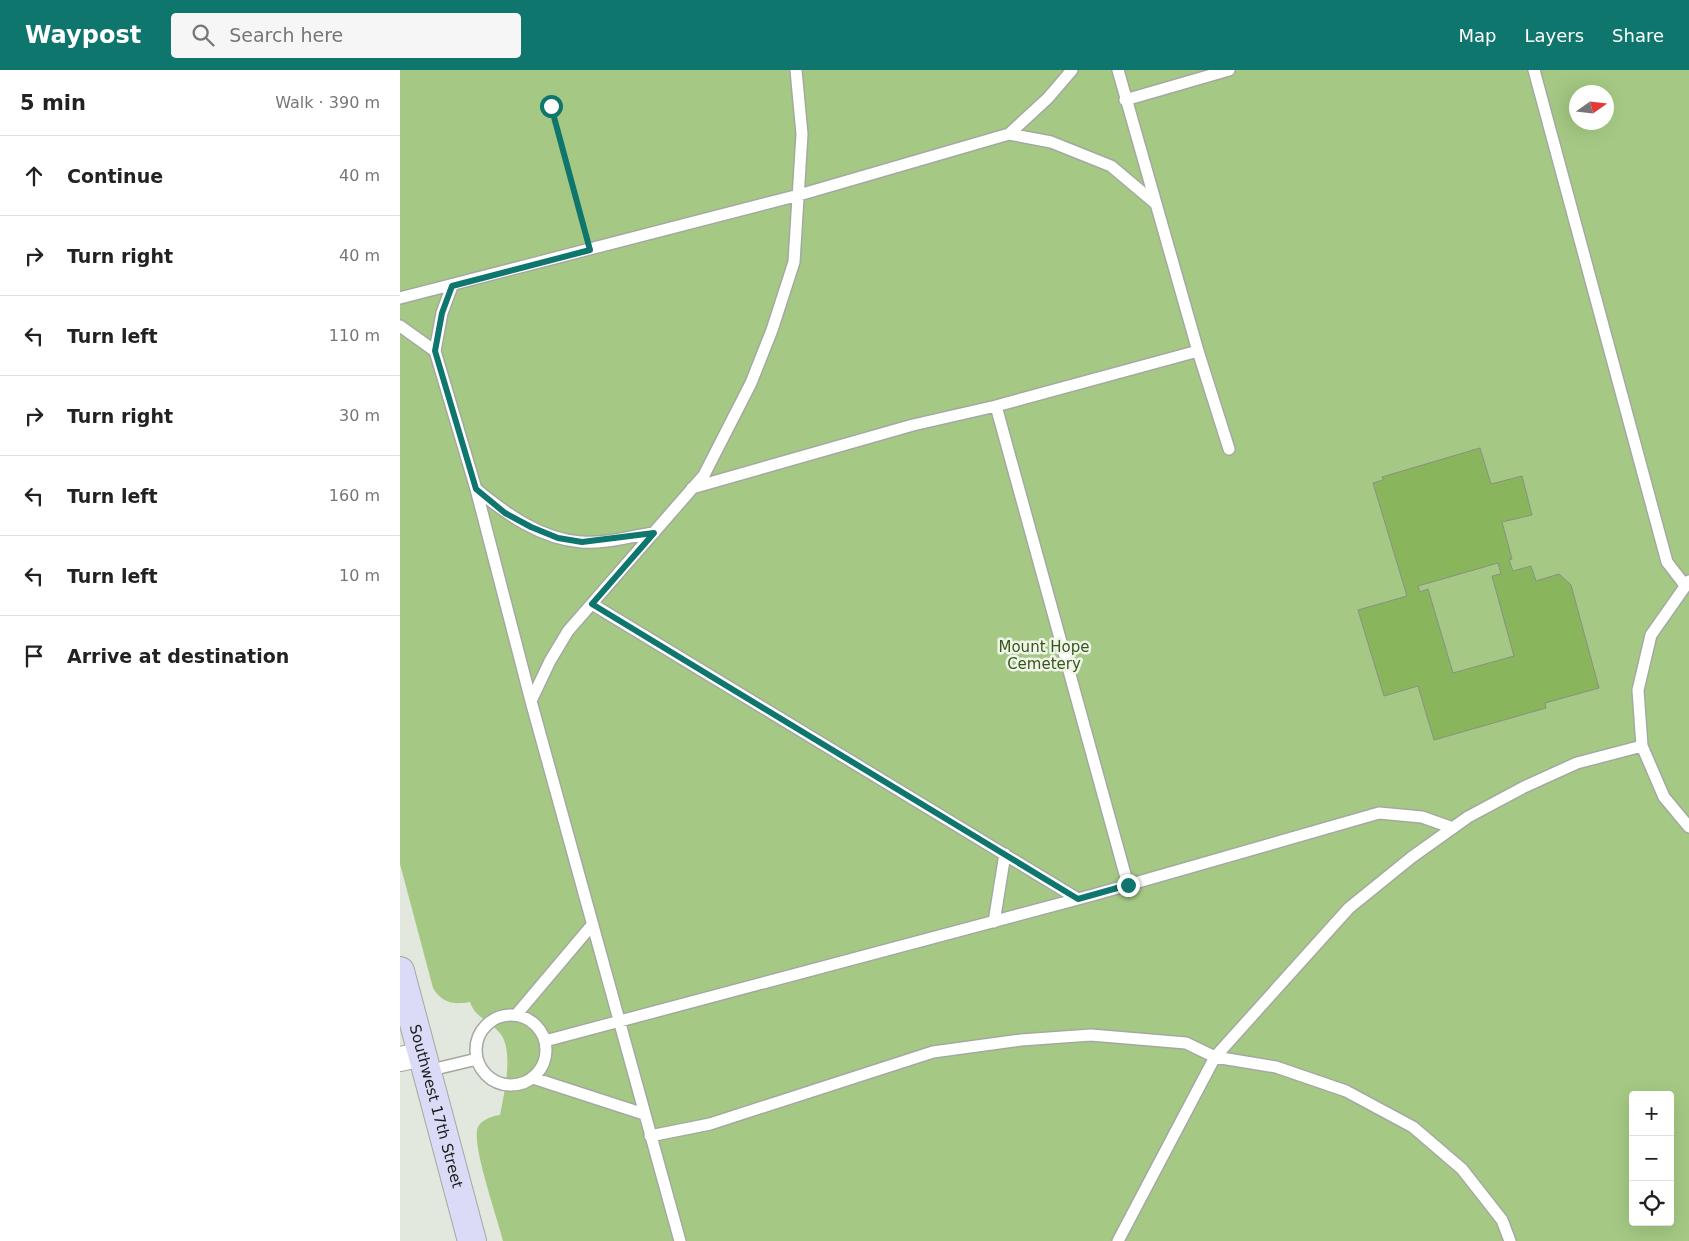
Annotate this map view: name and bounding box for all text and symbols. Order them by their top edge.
search box [171,13,521,58]
text: Waypost [25,21,141,49]
icon: search [189,21,217,49]
text: Search here [229,24,343,46]
text: Map [1458,25,1496,46]
text: Layers [1524,25,1584,46]
text: Share [1612,25,1664,46]
north arrow [1569,85,1614,130]
text: 5 min [20,91,86,115]
text: Walk · 390 m [275,93,380,112]
route start [540,95,563,118]
icon: ahead [20,162,48,190]
text: Continue [67,165,163,187]
text: 40 m [339,166,380,185]
icon: right [20,242,48,270]
text: Turn right [67,245,173,267]
text: 40 m [339,246,380,265]
icon: left [20,322,48,350]
text: Turn left [67,325,158,347]
text: 110 m [329,326,380,345]
icon: right [20,402,48,430]
text: Turn right [67,405,173,427]
text: 30 m [339,406,380,425]
icon: left [20,482,48,510]
text: Turn left [67,485,158,507]
text: 160 m [329,486,380,505]
icon: left [20,562,48,590]
text: Turn left [67,565,158,587]
text: 10 m [339,566,380,585]
park label: Mount Hope Cemetery [999,638,1090,673]
icon: arrive [20,642,48,670]
text: Arrive at destination [67,645,289,667]
route end [1117,874,1140,897]
street label: Southwest 17th Street [406,1023,467,1190]
map controls [1629,1091,1674,1226]
button: + [1629,1091,1674,1136]
button: − [1629,1136,1674,1181]
button: locate [1629,1181,1674,1226]

